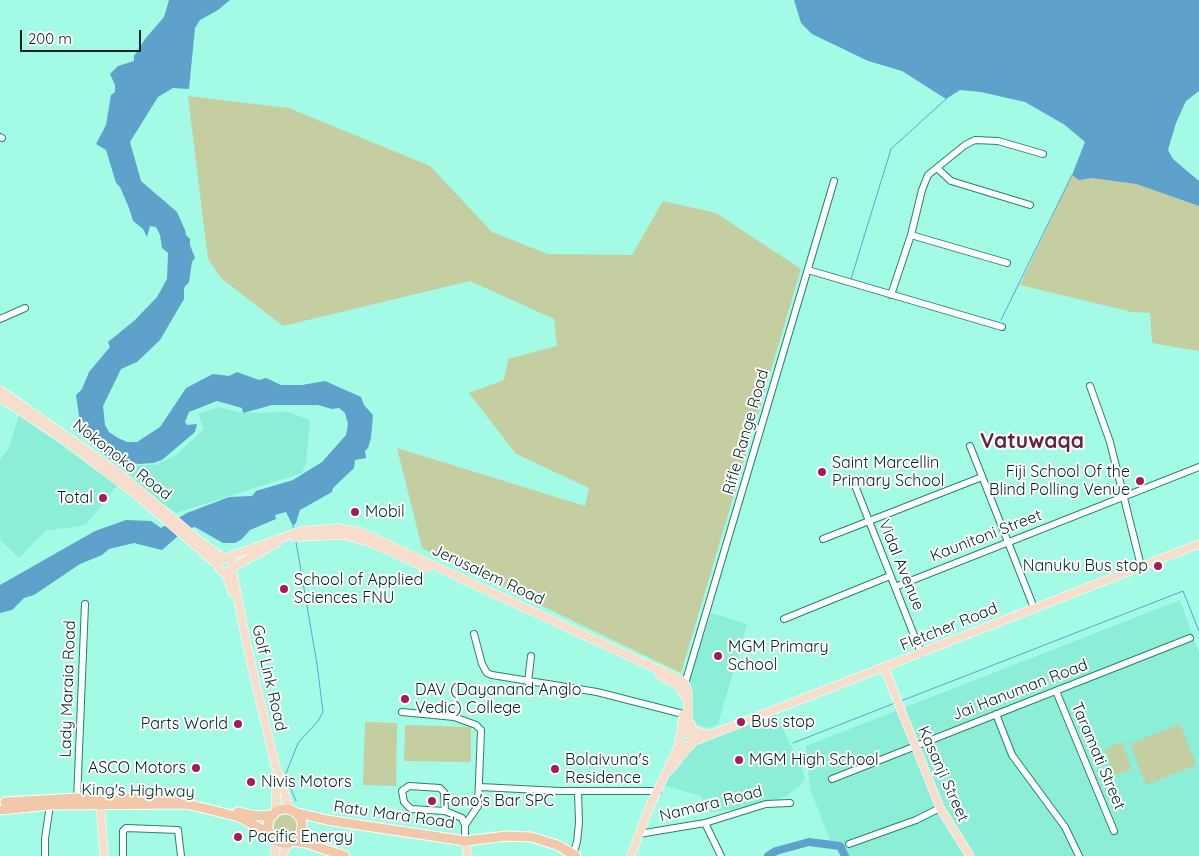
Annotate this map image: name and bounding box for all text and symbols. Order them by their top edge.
scale bar [22,20,144,52]
text: 200 m [28,29,72,48]
street label: Rifle Range Road [719,367,773,497]
street label: Nokonoko Road [69,415,175,505]
district label: Vatuwaqa [980,429,1084,455]
place label: Saint Marcellin Primary School [832,453,944,491]
place label: Fiji School Of the Blind Polling Venue [989,462,1130,500]
marker: Saint Marcellin Primary School [816,466,828,478]
marker: Fiji School Of the Blind Polling Venue [1134,475,1146,487]
place label: Total [57,488,93,508]
marker: Total [97,492,109,504]
place label: Mobil [365,502,405,522]
marker: Mobil [349,506,361,518]
street label: Kaunitoni Street [928,506,1044,566]
street label: Vidal Avenue [874,517,928,613]
street label: Jerusalem Road [429,541,547,609]
place label: Nanuku Bus stop [1023,556,1148,576]
marker: Nanuku Bus stop [1152,560,1164,572]
place label: School of Applied Sciences FNU [294,570,423,608]
marker: School of Applied Sciences FNU [278,583,290,595]
street label: Fletcher Road [897,599,1001,655]
street label: Lady Maraia Road [56,620,80,758]
street label: Golf Link Road [247,623,291,733]
place label: MGM Primary School [728,637,829,675]
marker: MGM Primary School [712,650,724,662]
street label: Jai Hanuman Road [949,655,1091,725]
place label: DAV (Dayanand Anglo Vedic) College [415,680,581,718]
marker: DAV (Dayanand Anglo Vedic) College [399,693,411,705]
street label: Taramati Street [1067,699,1129,813]
place label: Bus stop [751,712,815,732]
place label: Parts World [141,714,228,734]
marker: Bus stop [735,716,747,728]
marker: Parts World [232,718,244,730]
street label: Kasanji Street [913,723,973,825]
place label: Bolaivuna's Residence [565,750,649,788]
place label: MGM High School [749,750,879,770]
marker: MGM High School [733,754,745,766]
place label: ASCO Motors [88,758,186,778]
marker: ASCO Motors [190,762,202,774]
marker: Bolaivuna's Residence [549,763,561,775]
place label: Nivis Motors [261,772,351,792]
marker: Nivis Motors [245,776,257,788]
street label: King's Highway [81,780,195,802]
street label: Namara Road [658,782,764,826]
place label: Fono's Bar SPC [442,791,554,811]
marker: Fono's Bar SPC [426,795,438,807]
street label: Ratu Mara Road [332,797,456,833]
place label: Pacific Energy [248,827,353,847]
marker: Pacific Energy [232,831,244,843]

